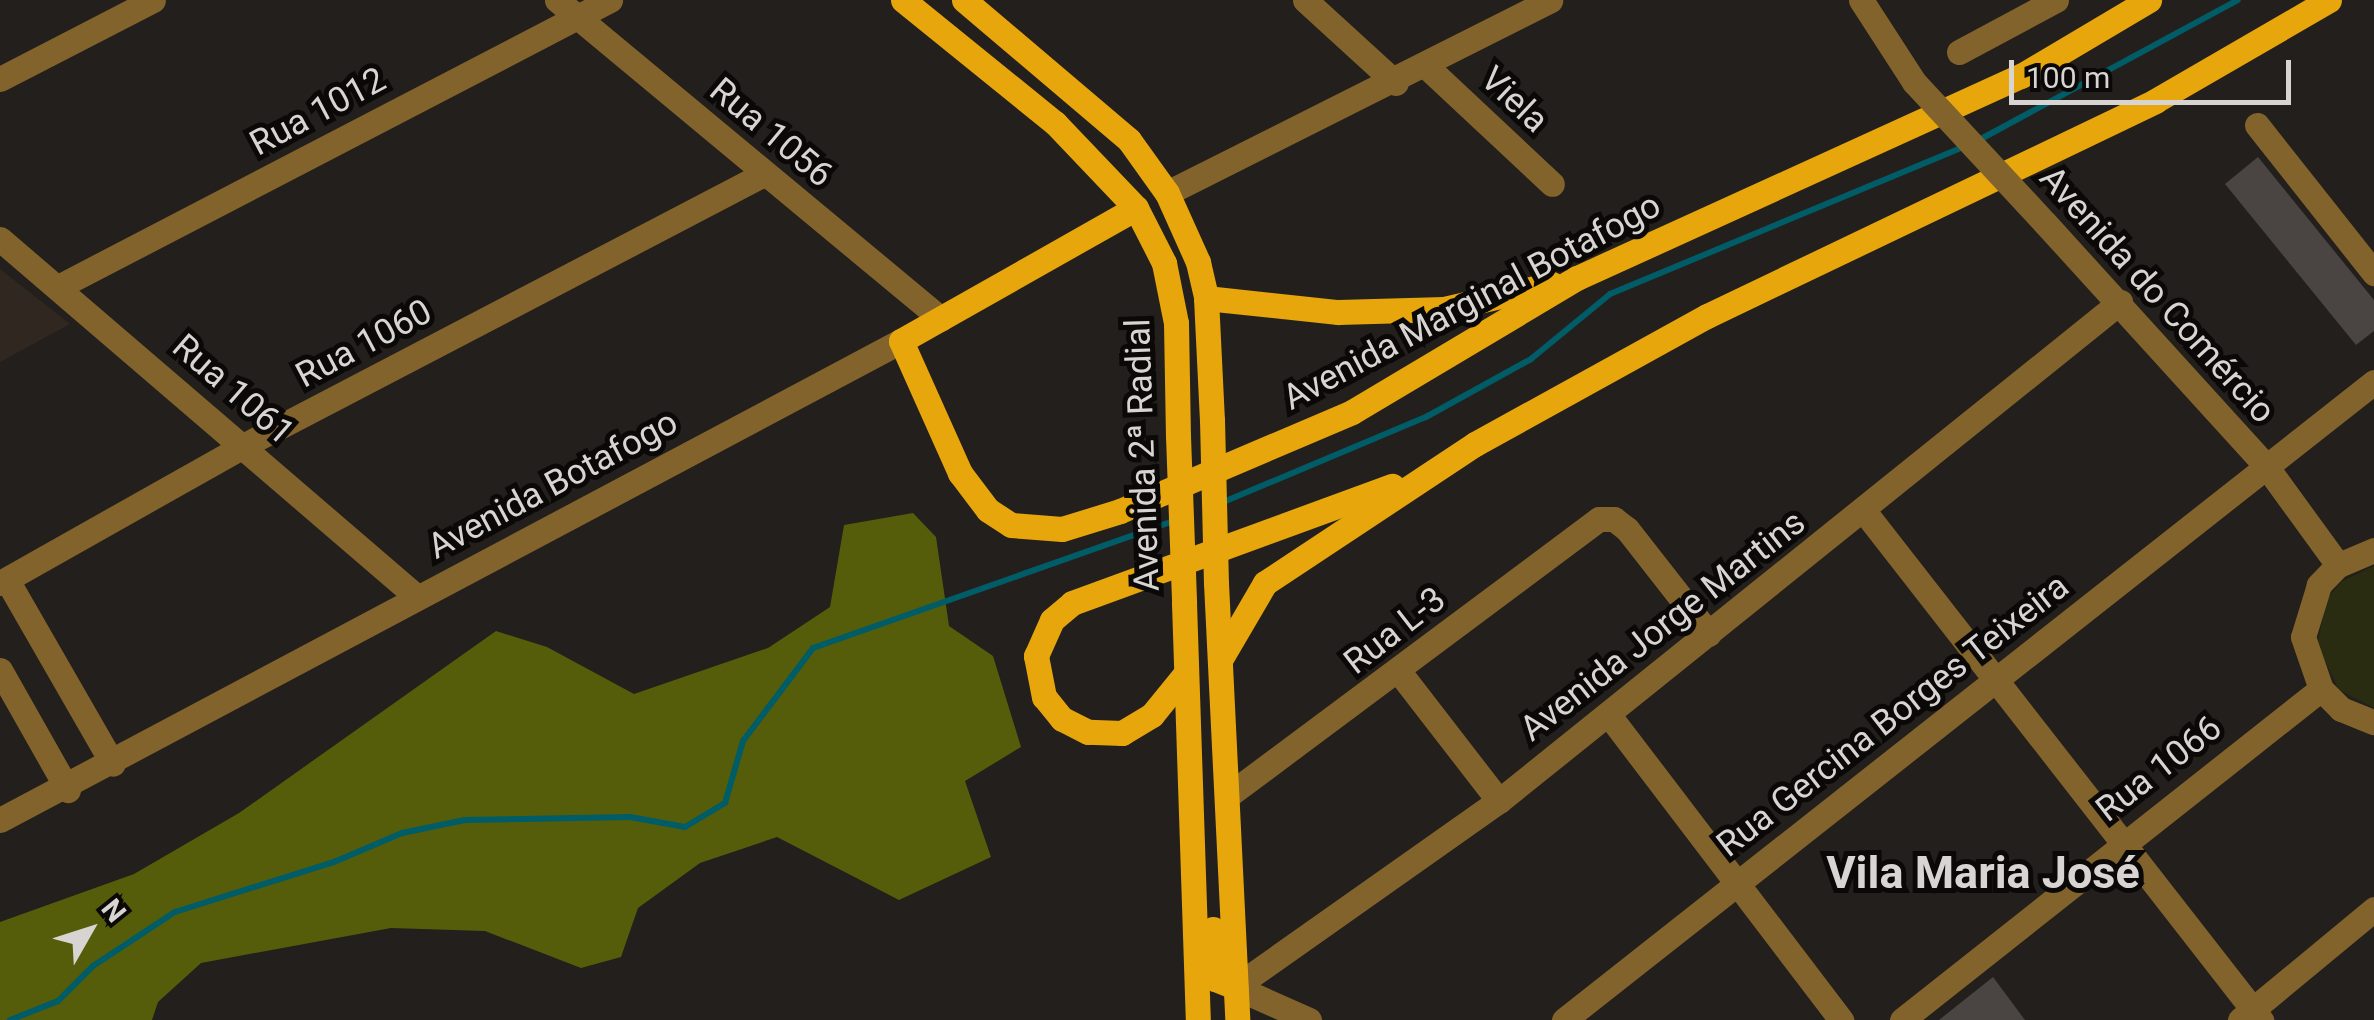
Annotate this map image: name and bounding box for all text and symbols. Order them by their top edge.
scale bar [2014,40,2296,102]
street label: Viela [1472,58,1556,142]
street label: Rua 1012 [243,59,393,165]
text: 100 m [2026,60,2110,95]
street label: Rua 1056 [701,70,841,196]
street label: Avenida do Comércio [2031,158,2283,432]
street label: Avenida Marginal Botafogo [1276,185,1668,419]
street label: Rua 1060 [289,291,439,397]
street label: Avenida 2ª Radial [1117,318,1169,592]
street label: Rua 1061 [164,326,302,454]
street label: Avenida Botafogo [421,402,685,568]
street label: Avenida Jorge Martins [1512,502,1814,750]
street label: Rua Gercina Borges Teixeira [1709,565,2077,867]
street label: Rua L-3 [1336,579,1454,683]
street label: Rua 1066 [2088,707,2230,831]
district label: Vila Maria José [1826,846,2140,900]
north arrow [40,880,140,980]
text: N [95,893,133,929]

